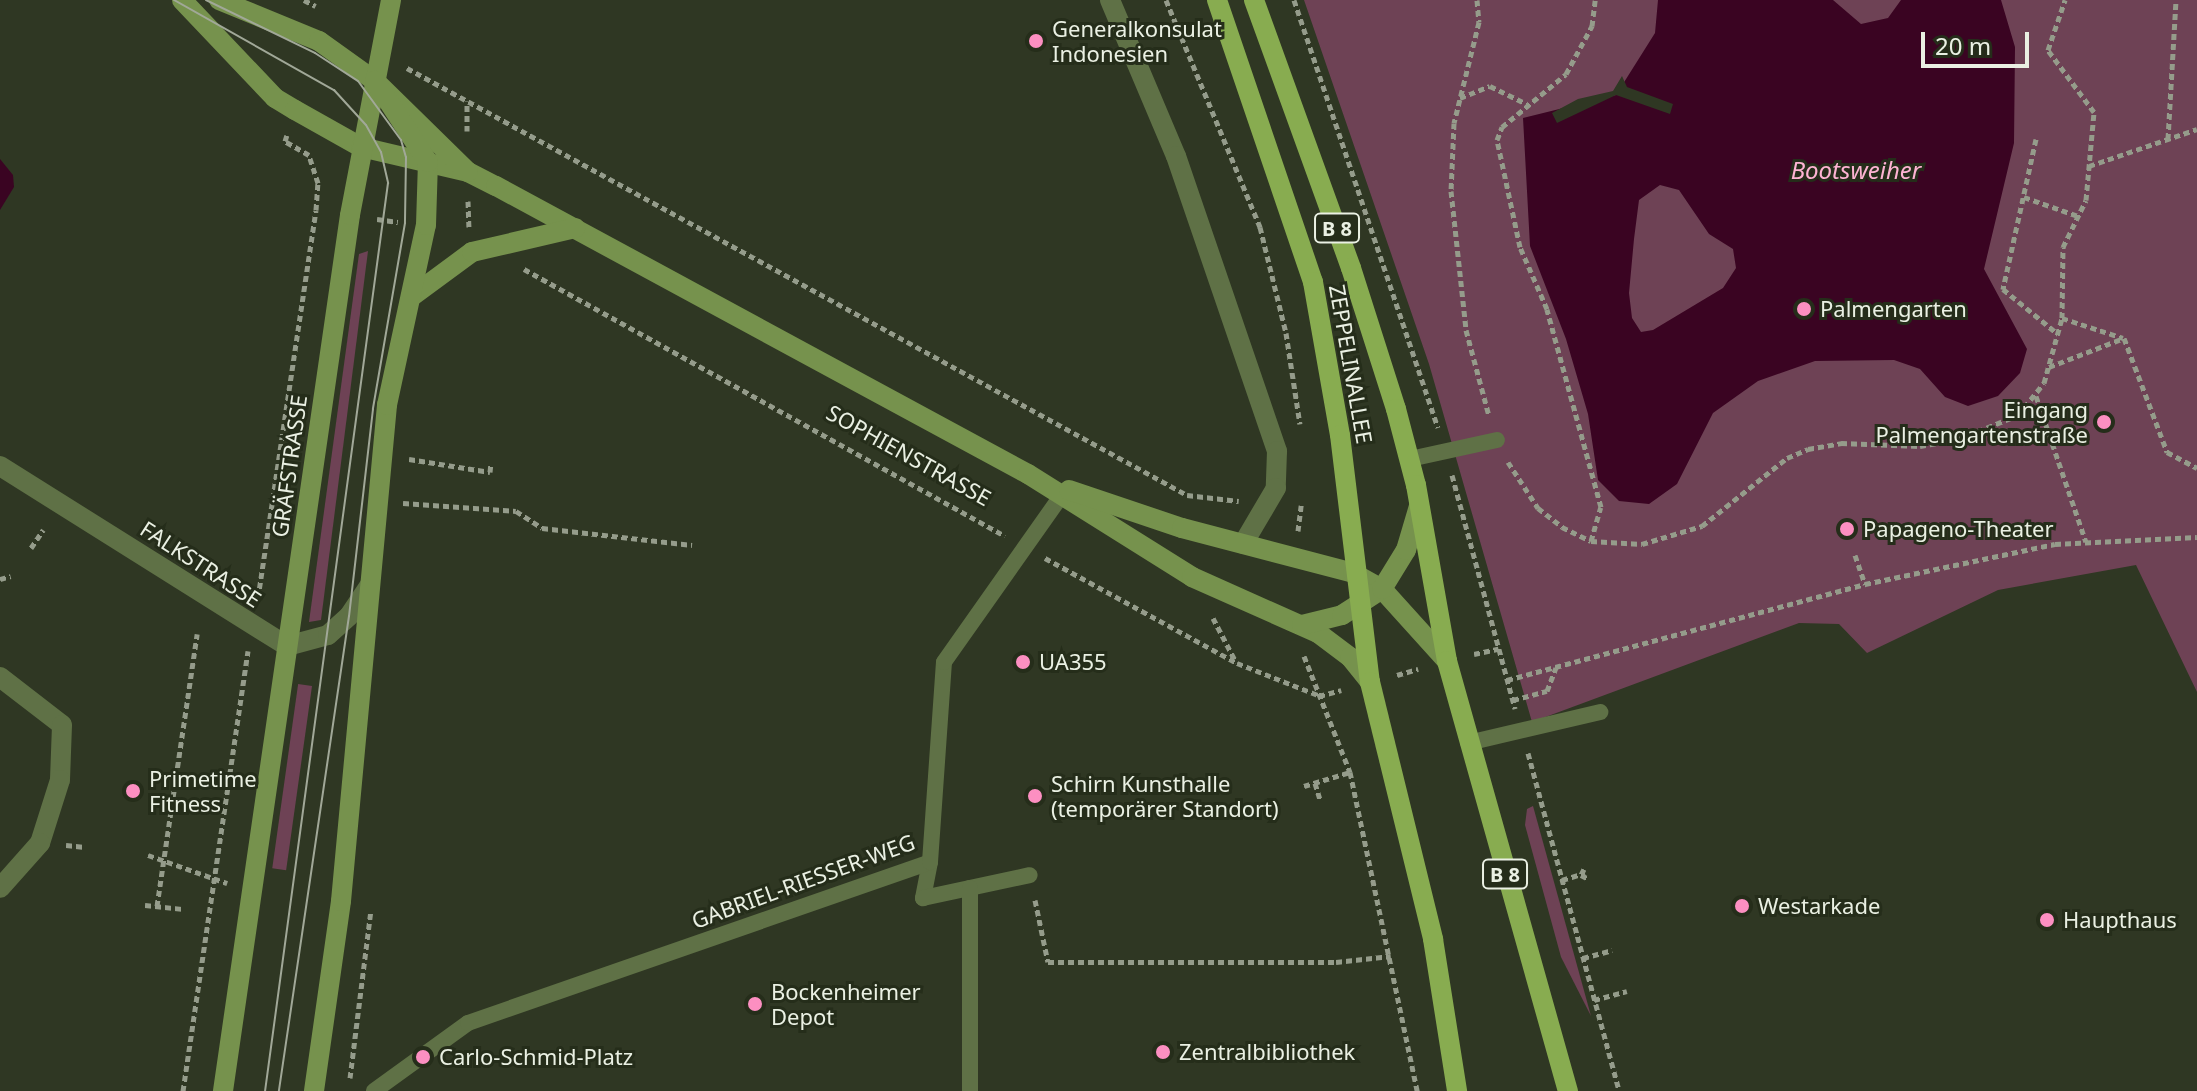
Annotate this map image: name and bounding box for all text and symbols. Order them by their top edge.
place label: Generalkonsulat Indonesien [1052,15,1222,66]
scale bar [1925,16,2033,66]
text: 20 m [1935,29,1991,62]
marker: Generalkonsulat Indonesien [1027,32,1045,50]
water label: Bootsweiher [1791,156,1921,184]
road number: B 8 [1313,212,1361,244]
street label: ZEPPELINALLEE [1324,282,1378,446]
place label: Palmengarten [1820,296,1967,322]
marker: Palmengarten [1795,300,1813,318]
street label: GRÄFSTRASSE [266,393,312,539]
place label: Eingang Palmengartenstraße [1875,396,2088,448]
street label: SOPHIENSTRASSE [822,399,996,511]
marker: Eingang Palmengartenstraße [2095,413,2113,431]
street label: FALKSTRASSE [136,515,266,613]
place label: Papageno-Theater [1863,516,2054,542]
marker: Papageno-Theater [1838,520,1856,538]
place label: UA355 [1039,649,1107,675]
marker: UA355 [1014,653,1032,671]
place label: Primetime Fitness [149,765,257,816]
place label: Schirn Kunsthalle (temporärer Standort) [1051,770,1279,822]
marker: Primetime Fitness [124,782,142,800]
marker: Schirn Kunsthalle (temporärer Standort) [1026,787,1044,805]
street label: GABRIEL-RIESSER-WEG [688,828,918,934]
road number: B 8 [1481,858,1529,890]
place label: Westarkade [1758,893,1880,919]
marker: Westarkade [1733,897,1751,915]
place label: Haupthaus [2063,907,2177,933]
marker: Haupthaus [2038,911,2056,929]
place label: Bockenheimer Depot [771,978,921,1030]
marker: Bockenheimer Depot [746,995,764,1013]
place label: Zentralbibliothek [1179,1039,1355,1065]
marker: Zentralbibliothek [1154,1043,1172,1061]
place label: Carlo-Schmid-Platz [439,1044,633,1070]
marker: Carlo-Schmid-Platz [414,1048,432,1066]

